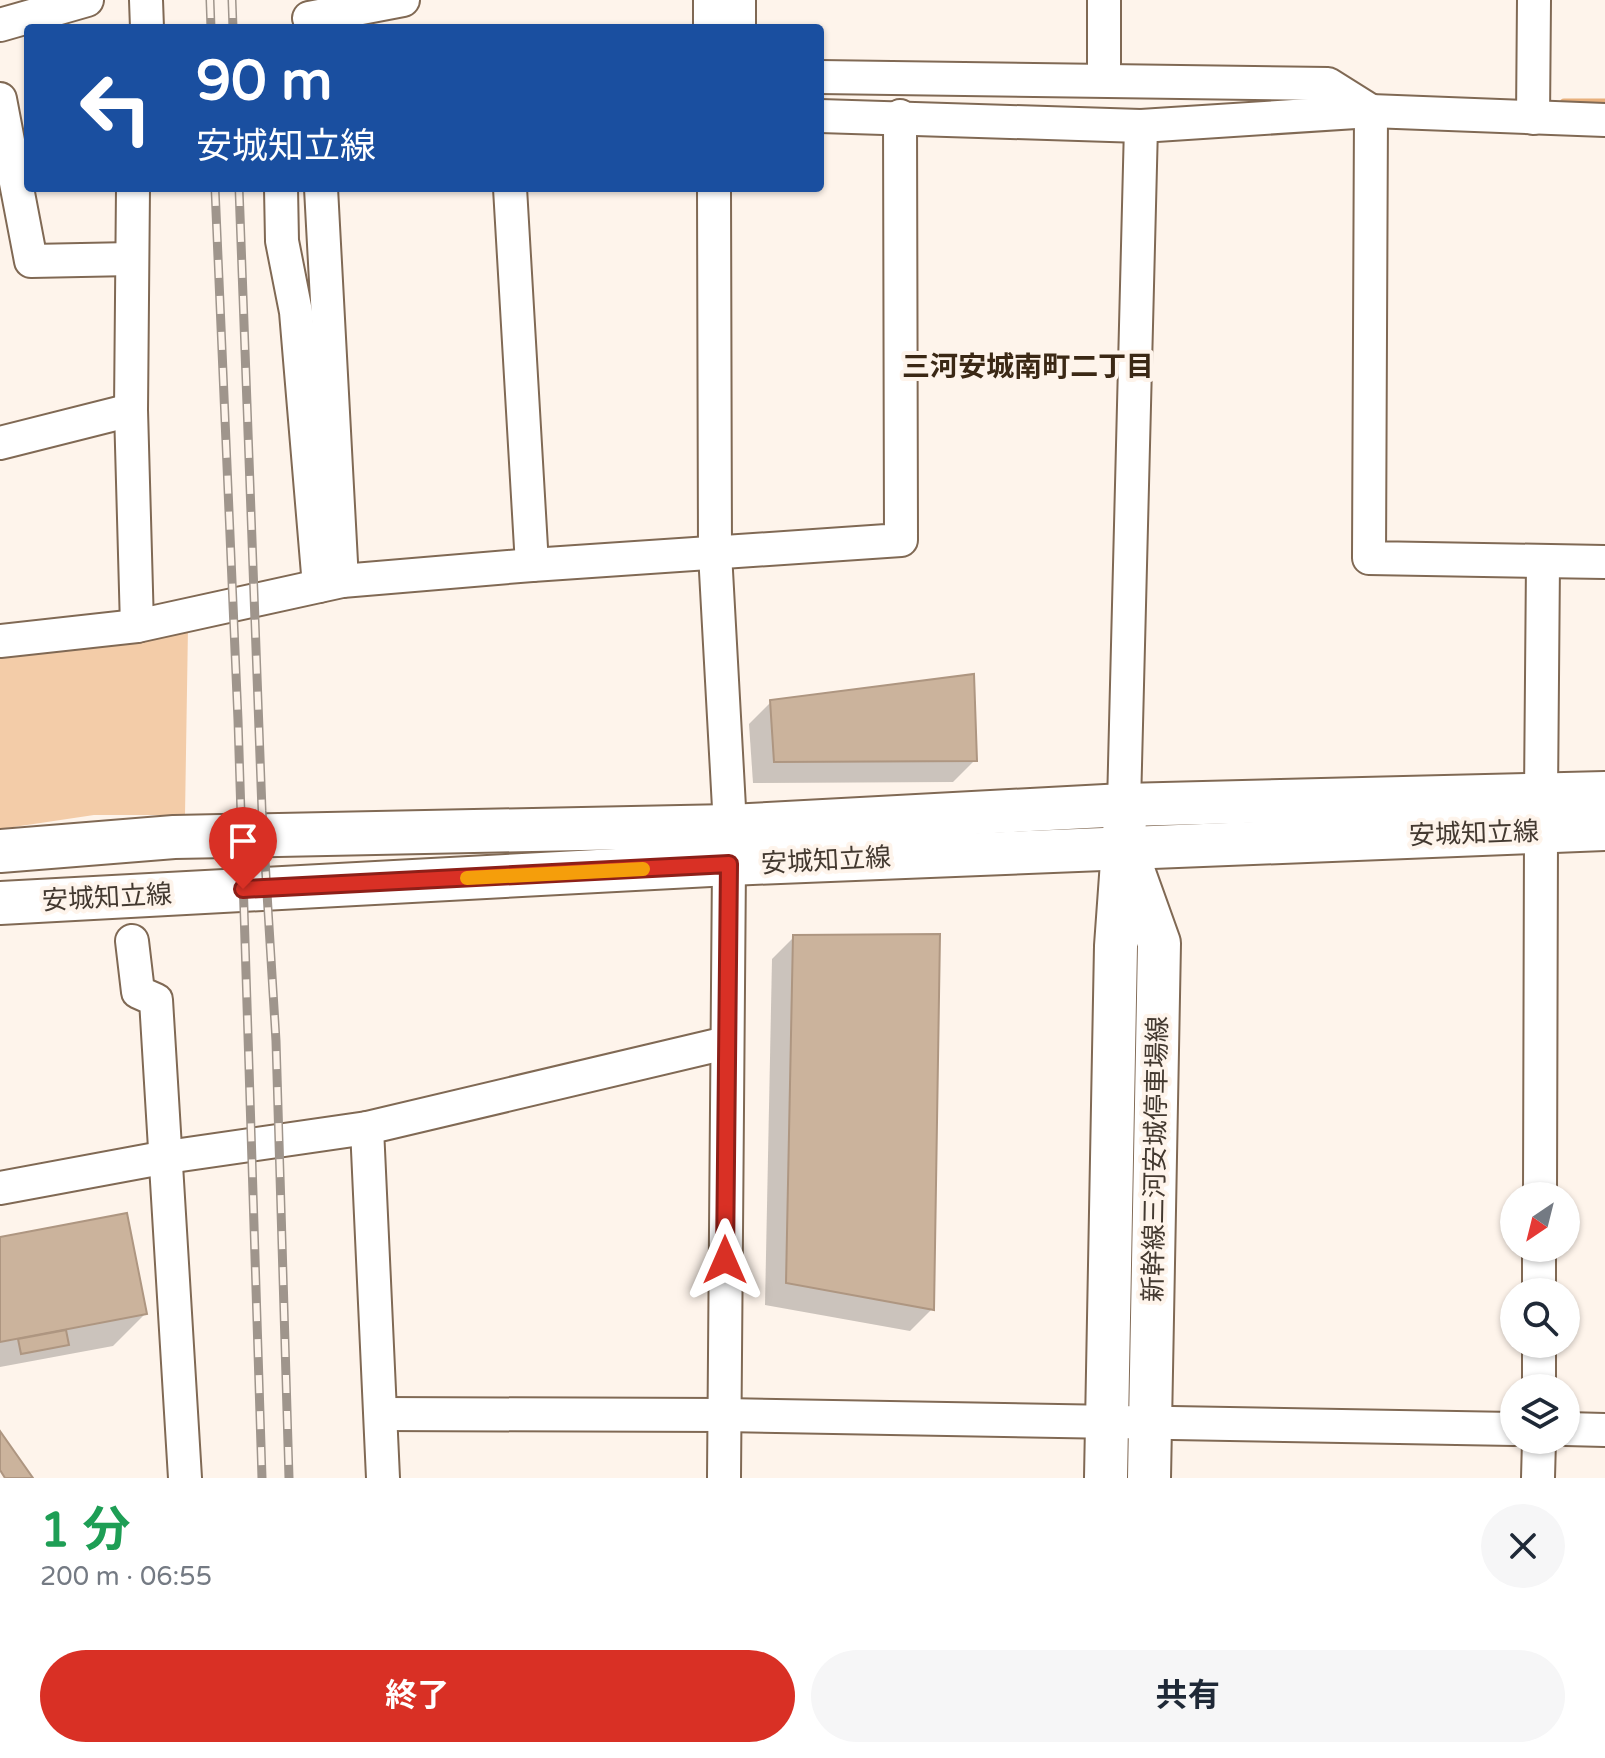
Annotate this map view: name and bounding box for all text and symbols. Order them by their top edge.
text: 90 m [196,48,332,115]
icon: left [64,56,168,160]
text: 安城知立線 [196,125,376,168]
district label: 三河安城南町二丁目 [902,350,1154,384]
pin [209,807,277,889]
street label: 安城知立線 [1409,816,1540,851]
icon: arrive [221,819,265,863]
street label: 安城知立線 [760,842,892,879]
street label: 安城知立線 [41,879,173,916]
street label: 新幹線三河安城停車場線 [1138,1016,1173,1302]
north arrow [1500,1182,1580,1262]
map controls [1500,1182,1580,1454]
position arrow [683,1218,767,1302]
button: search [1500,1278,1580,1358]
button: layers [1500,1374,1580,1454]
text: 1 分 [40,1502,131,1560]
button: close [1481,1504,1565,1588]
text: 200 m · 06:55 [40,1561,212,1592]
button: 終了 [40,1650,795,1742]
button: 共有 [811,1650,1565,1742]

